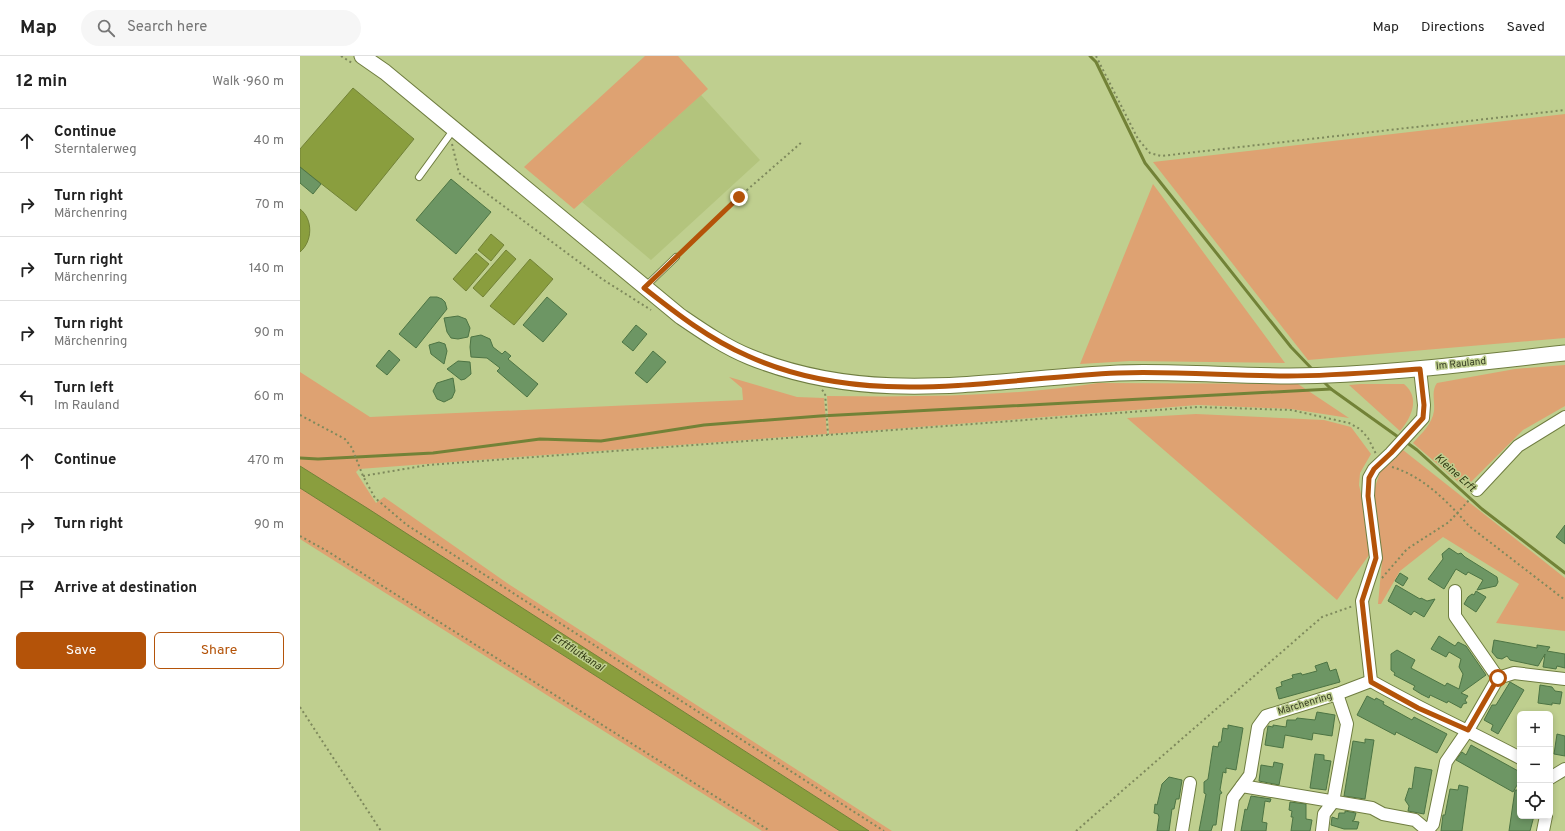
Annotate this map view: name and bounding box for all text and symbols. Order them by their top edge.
search box [81,10,361,46]
text: Map [20,16,57,40]
icon: search [95,17,117,39]
text: Search here [127,18,207,37]
text: Map [1373,19,1399,36]
text: Directions [1421,19,1485,36]
text: Saved [1507,19,1545,36]
text: 12 min [16,71,67,93]
text: Walk · 960 m [212,74,284,90]
text: Continue [54,123,116,142]
icon: ahead [16,130,38,152]
text: 40 m [254,133,284,149]
text: Sterntalerweg [54,142,137,158]
text: Turn right [54,187,123,206]
route end [730,188,748,206]
icon: right [16,194,38,216]
text: 70 m [255,197,284,213]
text: Märchenring [54,206,127,222]
text: Turn right [54,251,123,270]
icon: right [16,258,38,280]
text: 140 m [249,261,284,277]
text: Märchenring [54,270,127,286]
text: Turn right [54,315,123,334]
icon: right [16,322,38,344]
text: 90 m [254,325,284,341]
text: Märchenring [54,334,127,350]
street label: Im Rauland [1435,355,1487,373]
text: Turn left [54,379,114,398]
icon: left [16,386,38,408]
text: 60 m [254,389,284,405]
text: Im Rauland [54,398,120,414]
icon: ahead [16,450,38,472]
text: Continue [54,451,116,470]
water label: Kleine Erft [1432,451,1479,496]
text: 470 m [247,453,284,469]
icon: right [16,514,38,536]
text: Turn right [54,515,123,534]
text: 90 m [254,517,284,533]
icon: arrive [16,578,38,600]
text: Arrive at destination [54,579,197,598]
water label: Erftflutkanal [549,631,608,676]
button: Save [16,632,146,669]
button: Share [154,632,284,669]
route start [1489,669,1507,687]
street label: Märchenring [1276,690,1334,718]
map controls [1517,711,1553,819]
button: + [1517,711,1553,747]
button: − [1517,747,1553,783]
button: locate [1517,783,1553,819]

